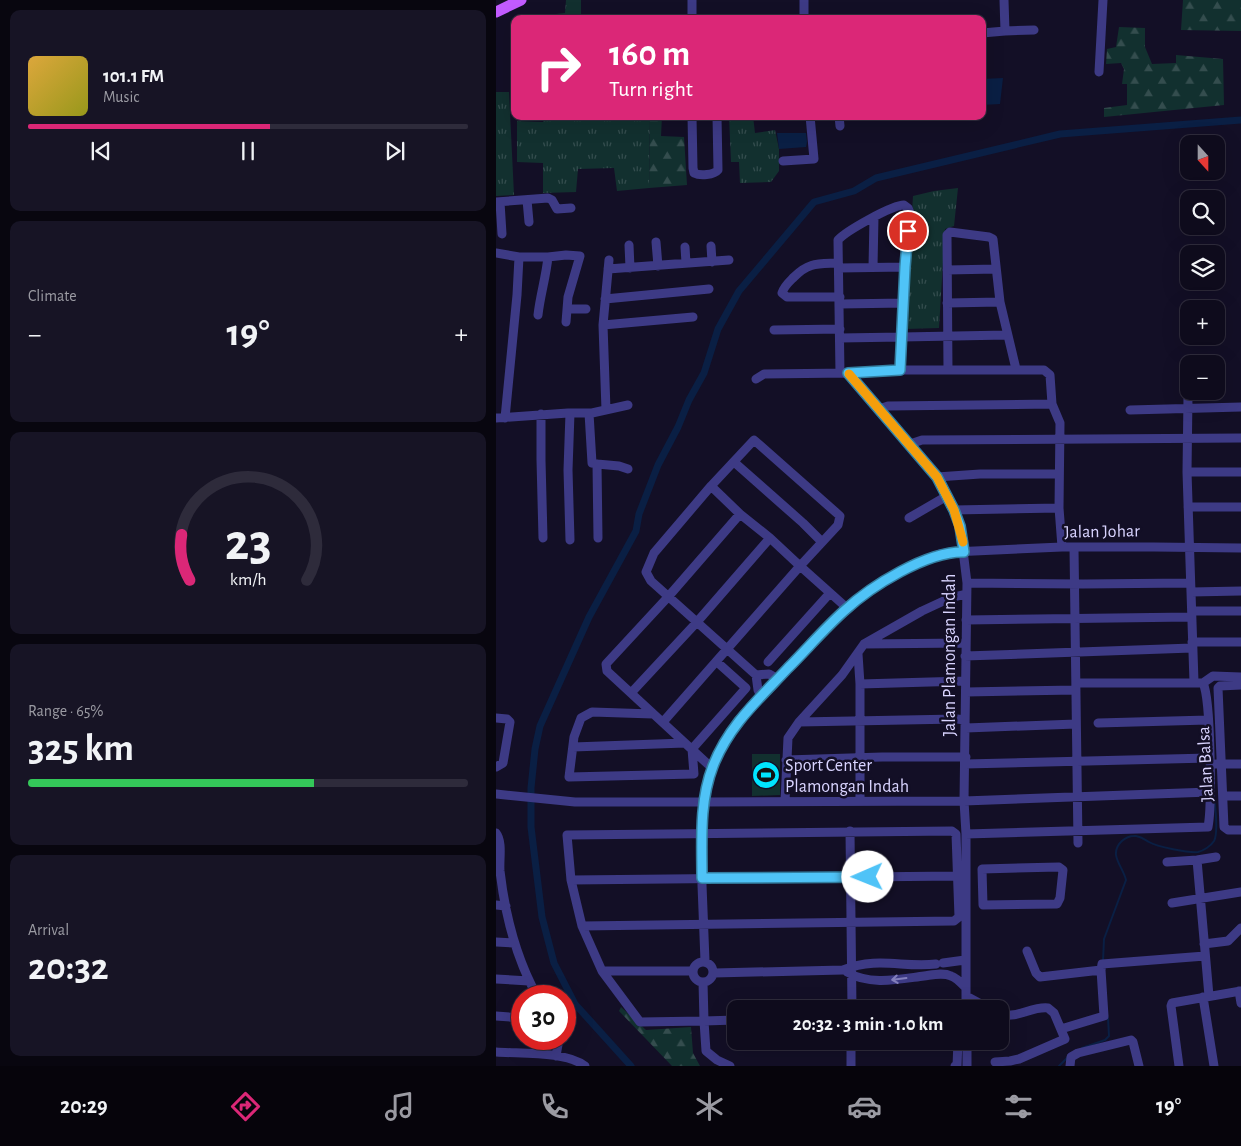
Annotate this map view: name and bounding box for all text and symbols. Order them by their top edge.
icon: right [526,35,591,100]
text: 160 m [609,37,690,72]
text: 101.1 FM [103,67,164,86]
text: Turn right [609,78,693,100]
text: Music [103,89,139,105]
north arrow [1180,135,1225,180]
map controls [1180,135,1225,400]
icon: previous [87,137,115,165]
icon: pause [234,137,262,165]
icon: next [381,137,409,165]
button: search [1180,190,1225,235]
pin [887,210,929,252]
icon: arrive [894,217,922,245]
button: layers [1180,245,1225,290]
text: Climate [28,288,77,304]
button: + [1180,300,1225,345]
text: 19° [226,315,270,353]
text: − [28,321,41,349]
text: + [455,321,468,349]
button: − [1180,355,1225,400]
text: 23 [225,517,271,569]
street label: Jalan Johar [1064,522,1140,542]
text: km/h [230,571,266,589]
street label: Jalan Plamongan Indah [941,574,959,736]
text: Range · 65% [28,703,104,719]
street label: Jalan Balsa [1195,726,1217,802]
text: 325 km [28,730,134,768]
place label: Sport Center Plamongan Indah [785,757,909,796]
sports icon: Sport Center Plamongan Indah [751,760,781,790]
position arrow [841,850,893,902]
text: Arrival [28,922,69,938]
text: 20:32 [28,949,109,987]
one-way arrow [891,974,907,984]
speed limit sign: 30 [511,985,576,1050]
text: 20:32 · 3 min · 1.0 km [793,1015,943,1034]
icon: directions [228,1089,263,1124]
icon: music [382,1089,417,1124]
icon: phone [537,1089,572,1124]
icon: climate [692,1089,727,1124]
icon: car [847,1089,882,1124]
icon: filters [1001,1089,1036,1124]
text: 20:29 [60,1095,108,1117]
text: 19° [1156,1095,1181,1117]

